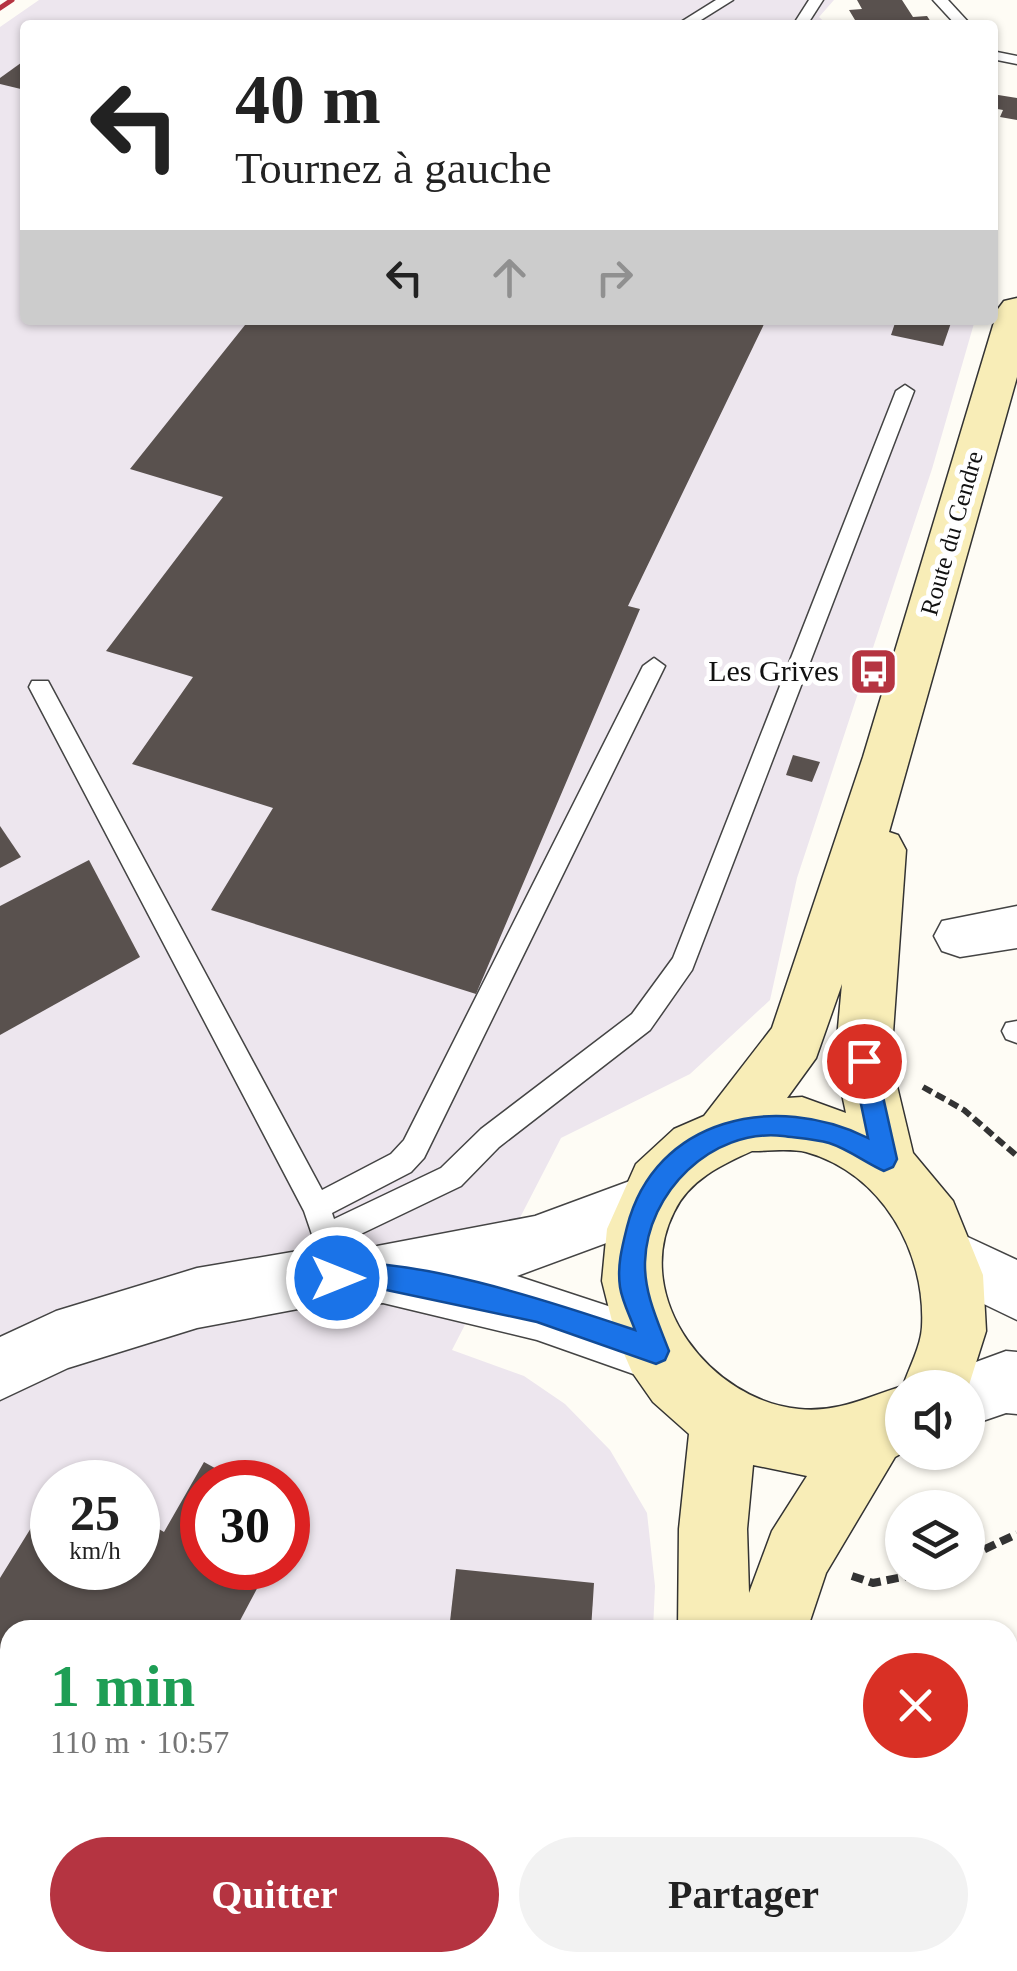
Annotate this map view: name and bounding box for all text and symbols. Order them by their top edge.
icon: left [70,60,200,190]
text: 40 m [235,61,381,138]
text: Tournez à gauche [235,143,552,193]
icon: left [377,250,432,305]
icon: ahead [482,250,537,305]
icon: right [587,250,642,305]
street label: Route du Cendre [915,448,988,618]
bus stop icon: Les Grives [848,645,900,697]
place label: Les Grives [708,654,839,687]
pin [822,1019,907,1104]
icon: arrive [837,1034,892,1089]
position arrow [285,1226,389,1330]
map controls [885,1370,985,1590]
button: sound [885,1370,985,1470]
speed limit sign: 30 [180,1460,310,1590]
text: 25 [70,1485,120,1541]
button: layers [885,1490,985,1590]
text: km/h [69,1537,121,1564]
text: 1 min [50,1653,195,1719]
button: close [863,1653,968,1758]
text: 110 m · 10:57 [50,1724,229,1760]
button: Quitter [50,1837,499,1952]
button: Partager [519,1837,968,1952]

